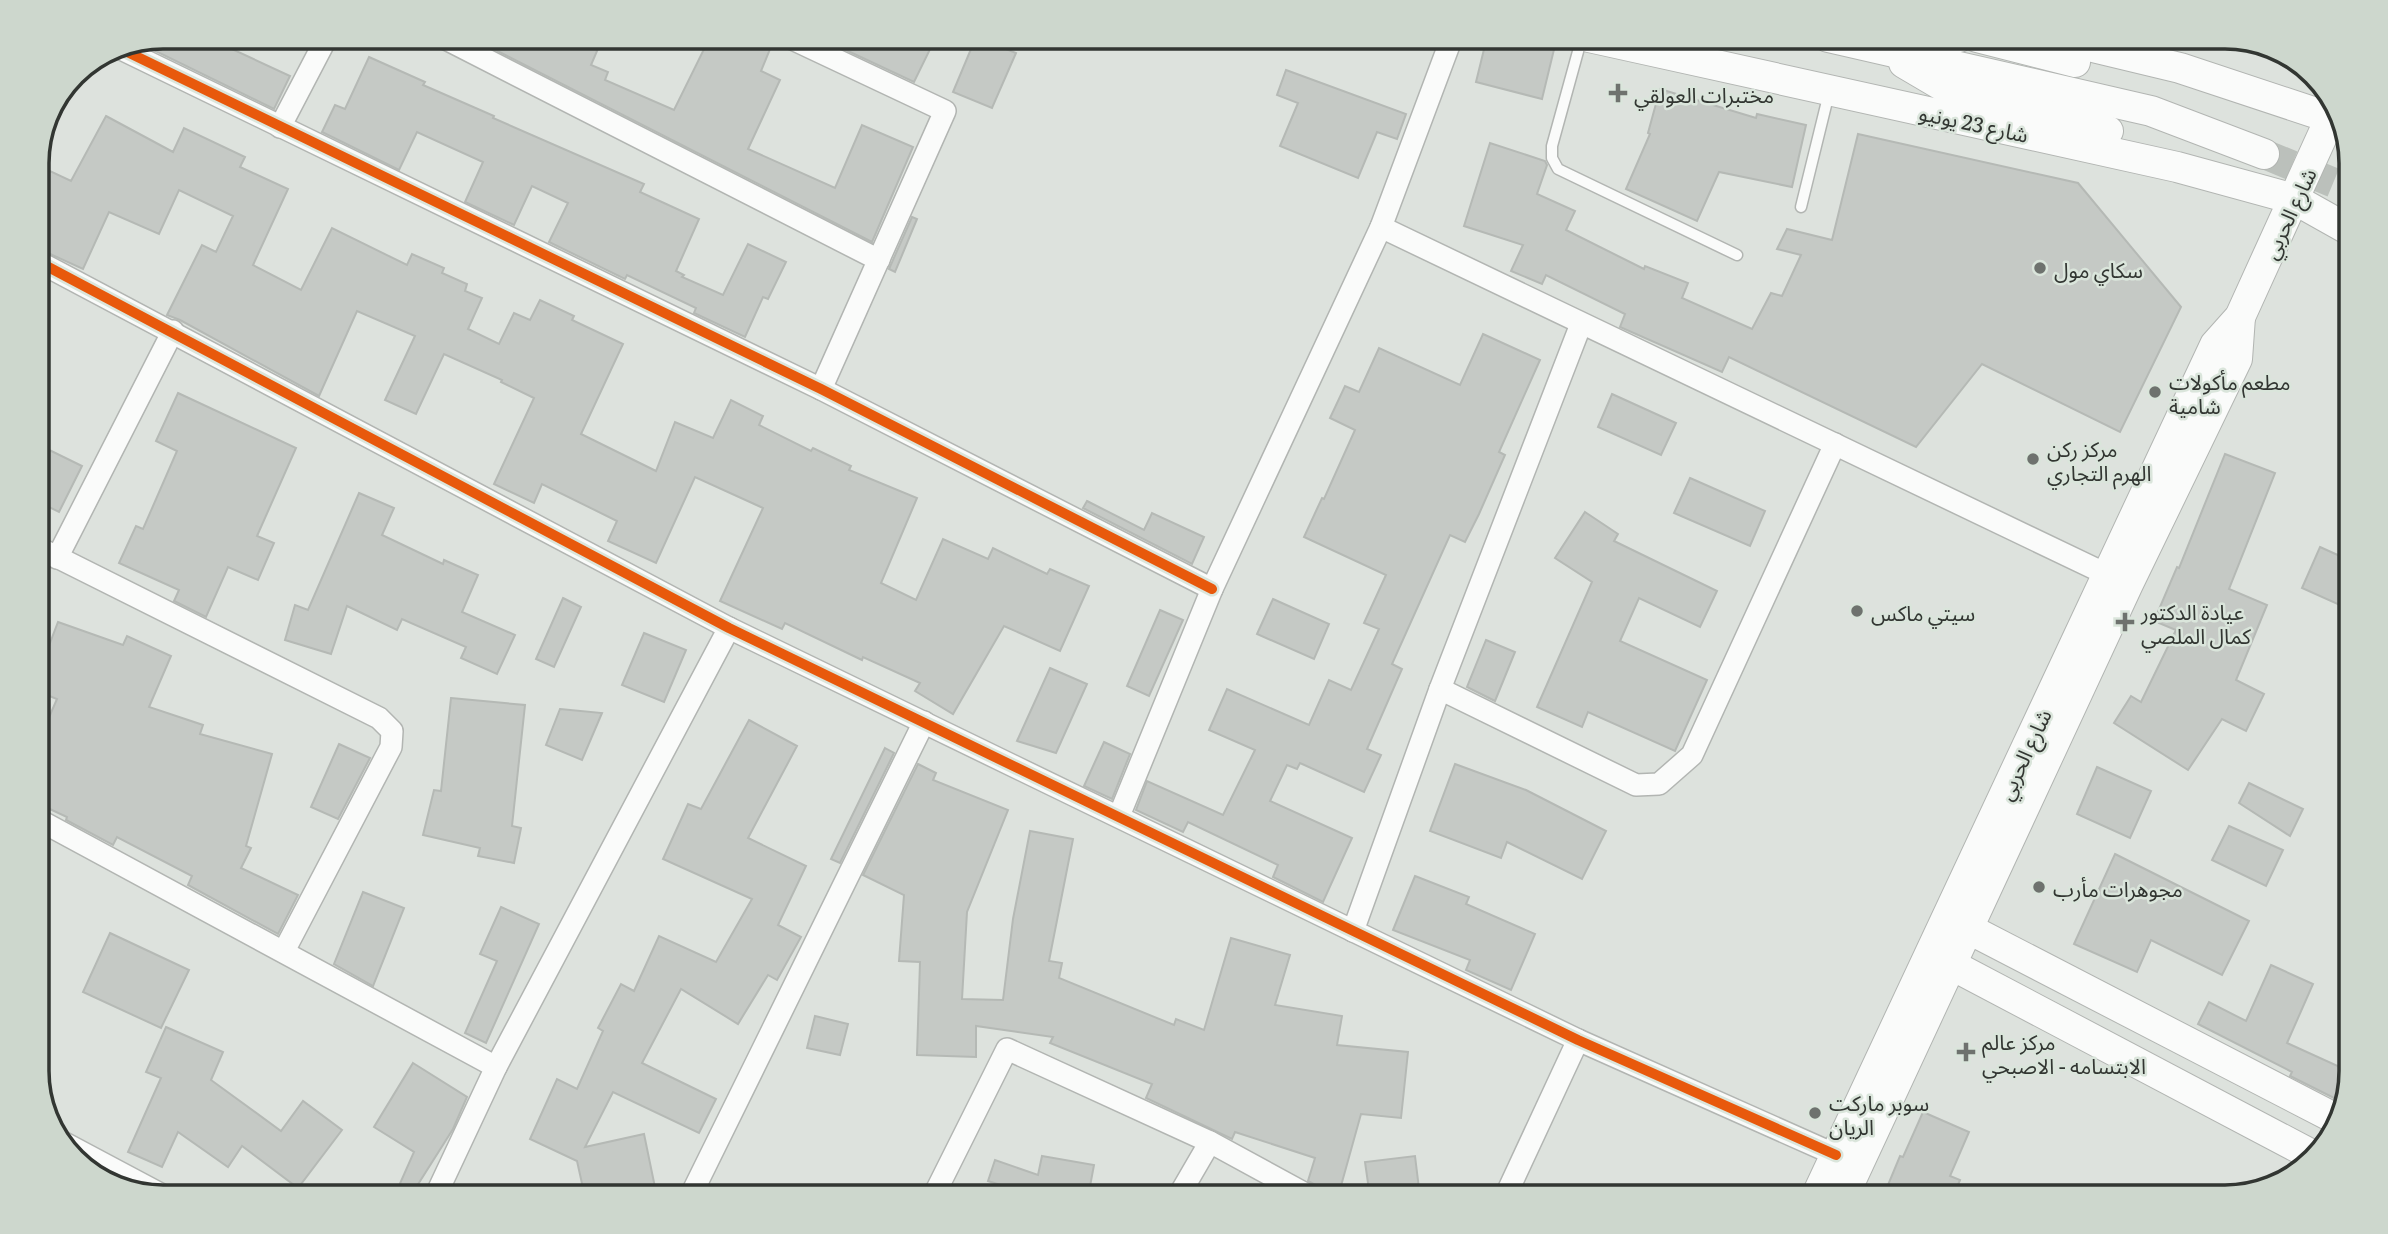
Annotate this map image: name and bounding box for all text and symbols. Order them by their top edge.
place label: مختبرات العولقي [1634,78,1774,111]
marker: مختبرات العولقي [1608,83,1628,103]
street label: شارع 23 يونيو [1916,95,2031,151]
street label: شارع الحربي [2253,162,2325,265]
place label: سكاي مول [2054,253,2143,286]
marker: سكاي مول [2032,260,2048,276]
place label: مطعم مأكولات شامية [2169,365,2291,420]
marker: مطعم مأكولات شامية [2147,384,2163,400]
place label: مركز ركن الهرم التجاري [2047,432,2151,490]
marker: مركز ركن الهرم التجاري [2025,451,2041,467]
place label: عيادة الدكتور كمال الملصي [2140,595,2251,652]
place label: سيتي ماكس [1871,596,1975,629]
marker: سيتي ماكس [1849,603,1865,619]
marker: عيادة الدكتور كمال الملصي [2115,612,2135,632]
street label: شارع الحربي [1988,703,2060,806]
place label: مجوهرات مأرب [2053,872,2183,903]
marker: مجوهرات مأرب [2031,879,2047,895]
place label: مركز عالم الابتسامه - الاصبحي [1982,1025,2146,1082]
marker: مركز عالم الابتسامه - الاصبحي [1956,1042,1976,1062]
place label: سوبر ماركت الريان [1829,1086,1929,1141]
marker: سوبر ماركت الريان [1807,1105,1823,1121]

